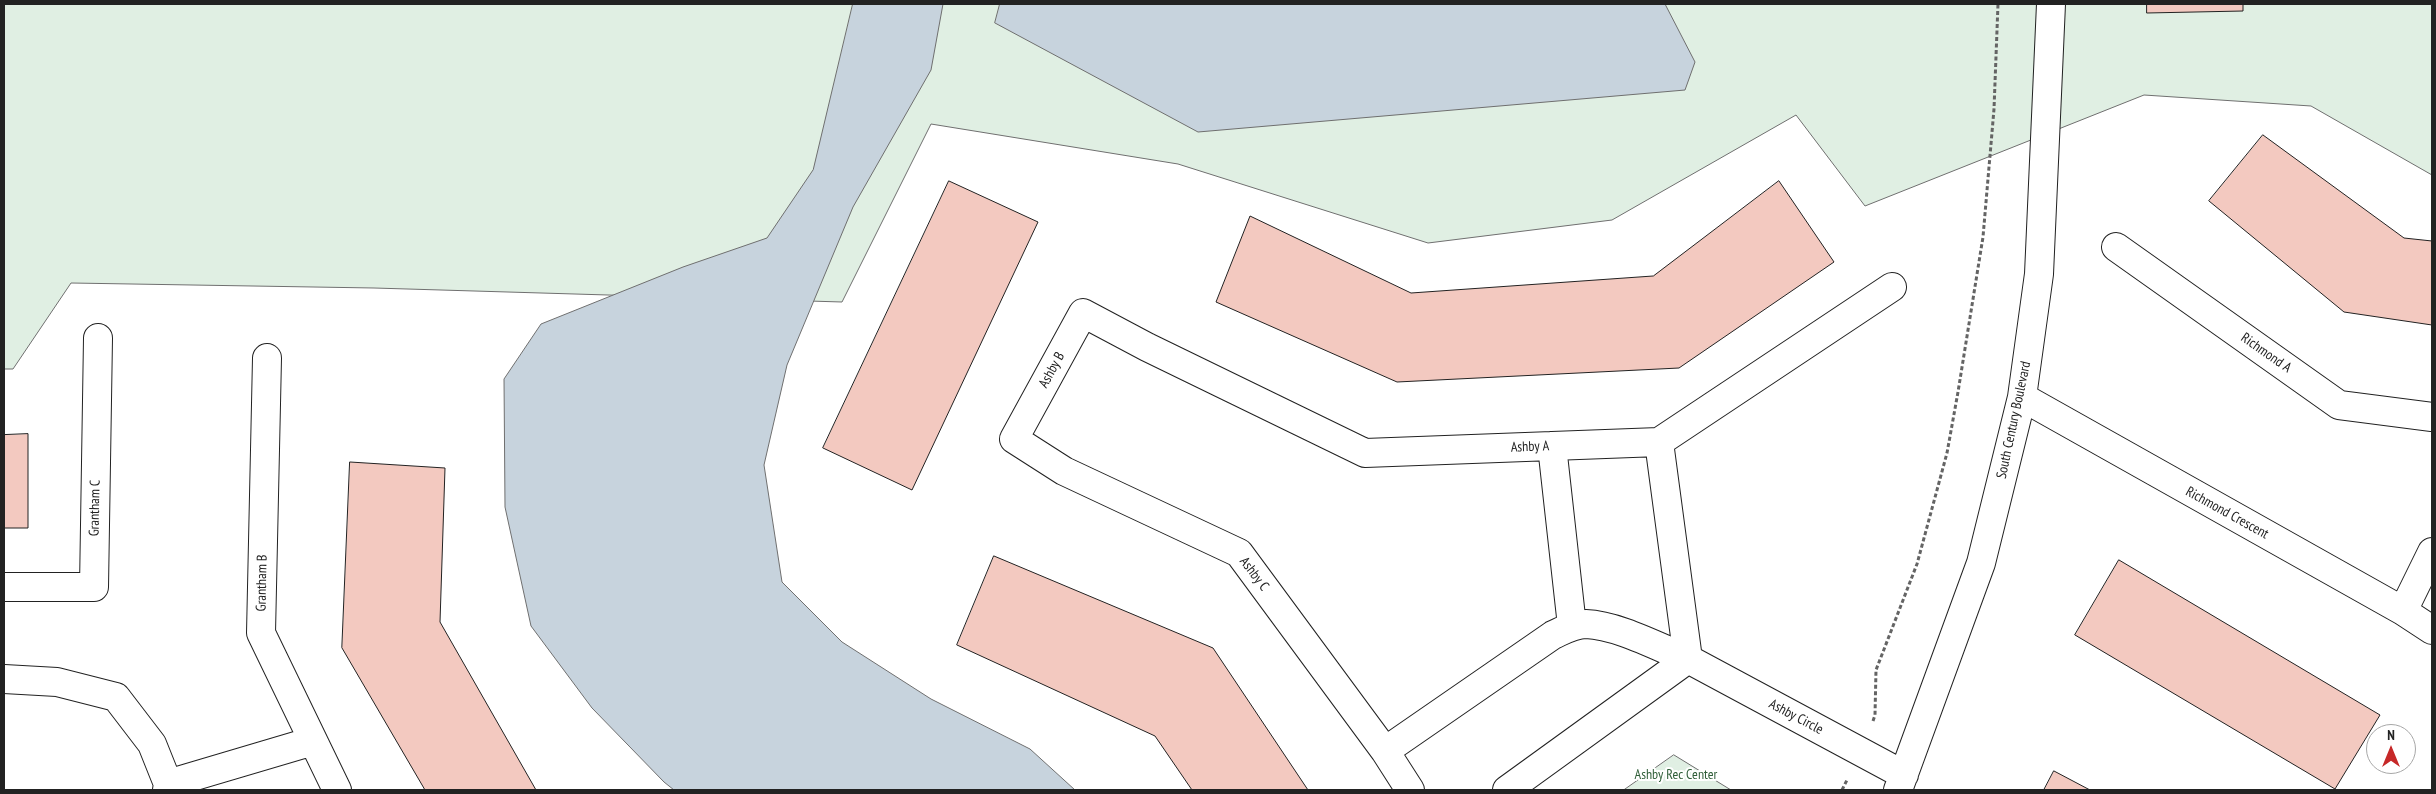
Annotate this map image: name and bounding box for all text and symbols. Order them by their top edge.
street label: Richmond A [2237,330,2295,376]
street label: Ashby B [1035,349,1069,391]
street label: South Century Boulevard [1993,360,2035,480]
street label: Ashby A [1511,438,1549,456]
street label: Grantham C [86,480,104,536]
street label: Richmond Crescent [2183,483,2271,543]
street label: Grantham B [253,554,271,612]
street label: Ashby C [1236,554,1272,594]
street label: Ashby Circle [1766,696,1826,738]
north arrow [2366,724,2416,774]
text: N [2387,726,2395,744]
park label: Ashby Rec Center [1635,767,1717,783]

